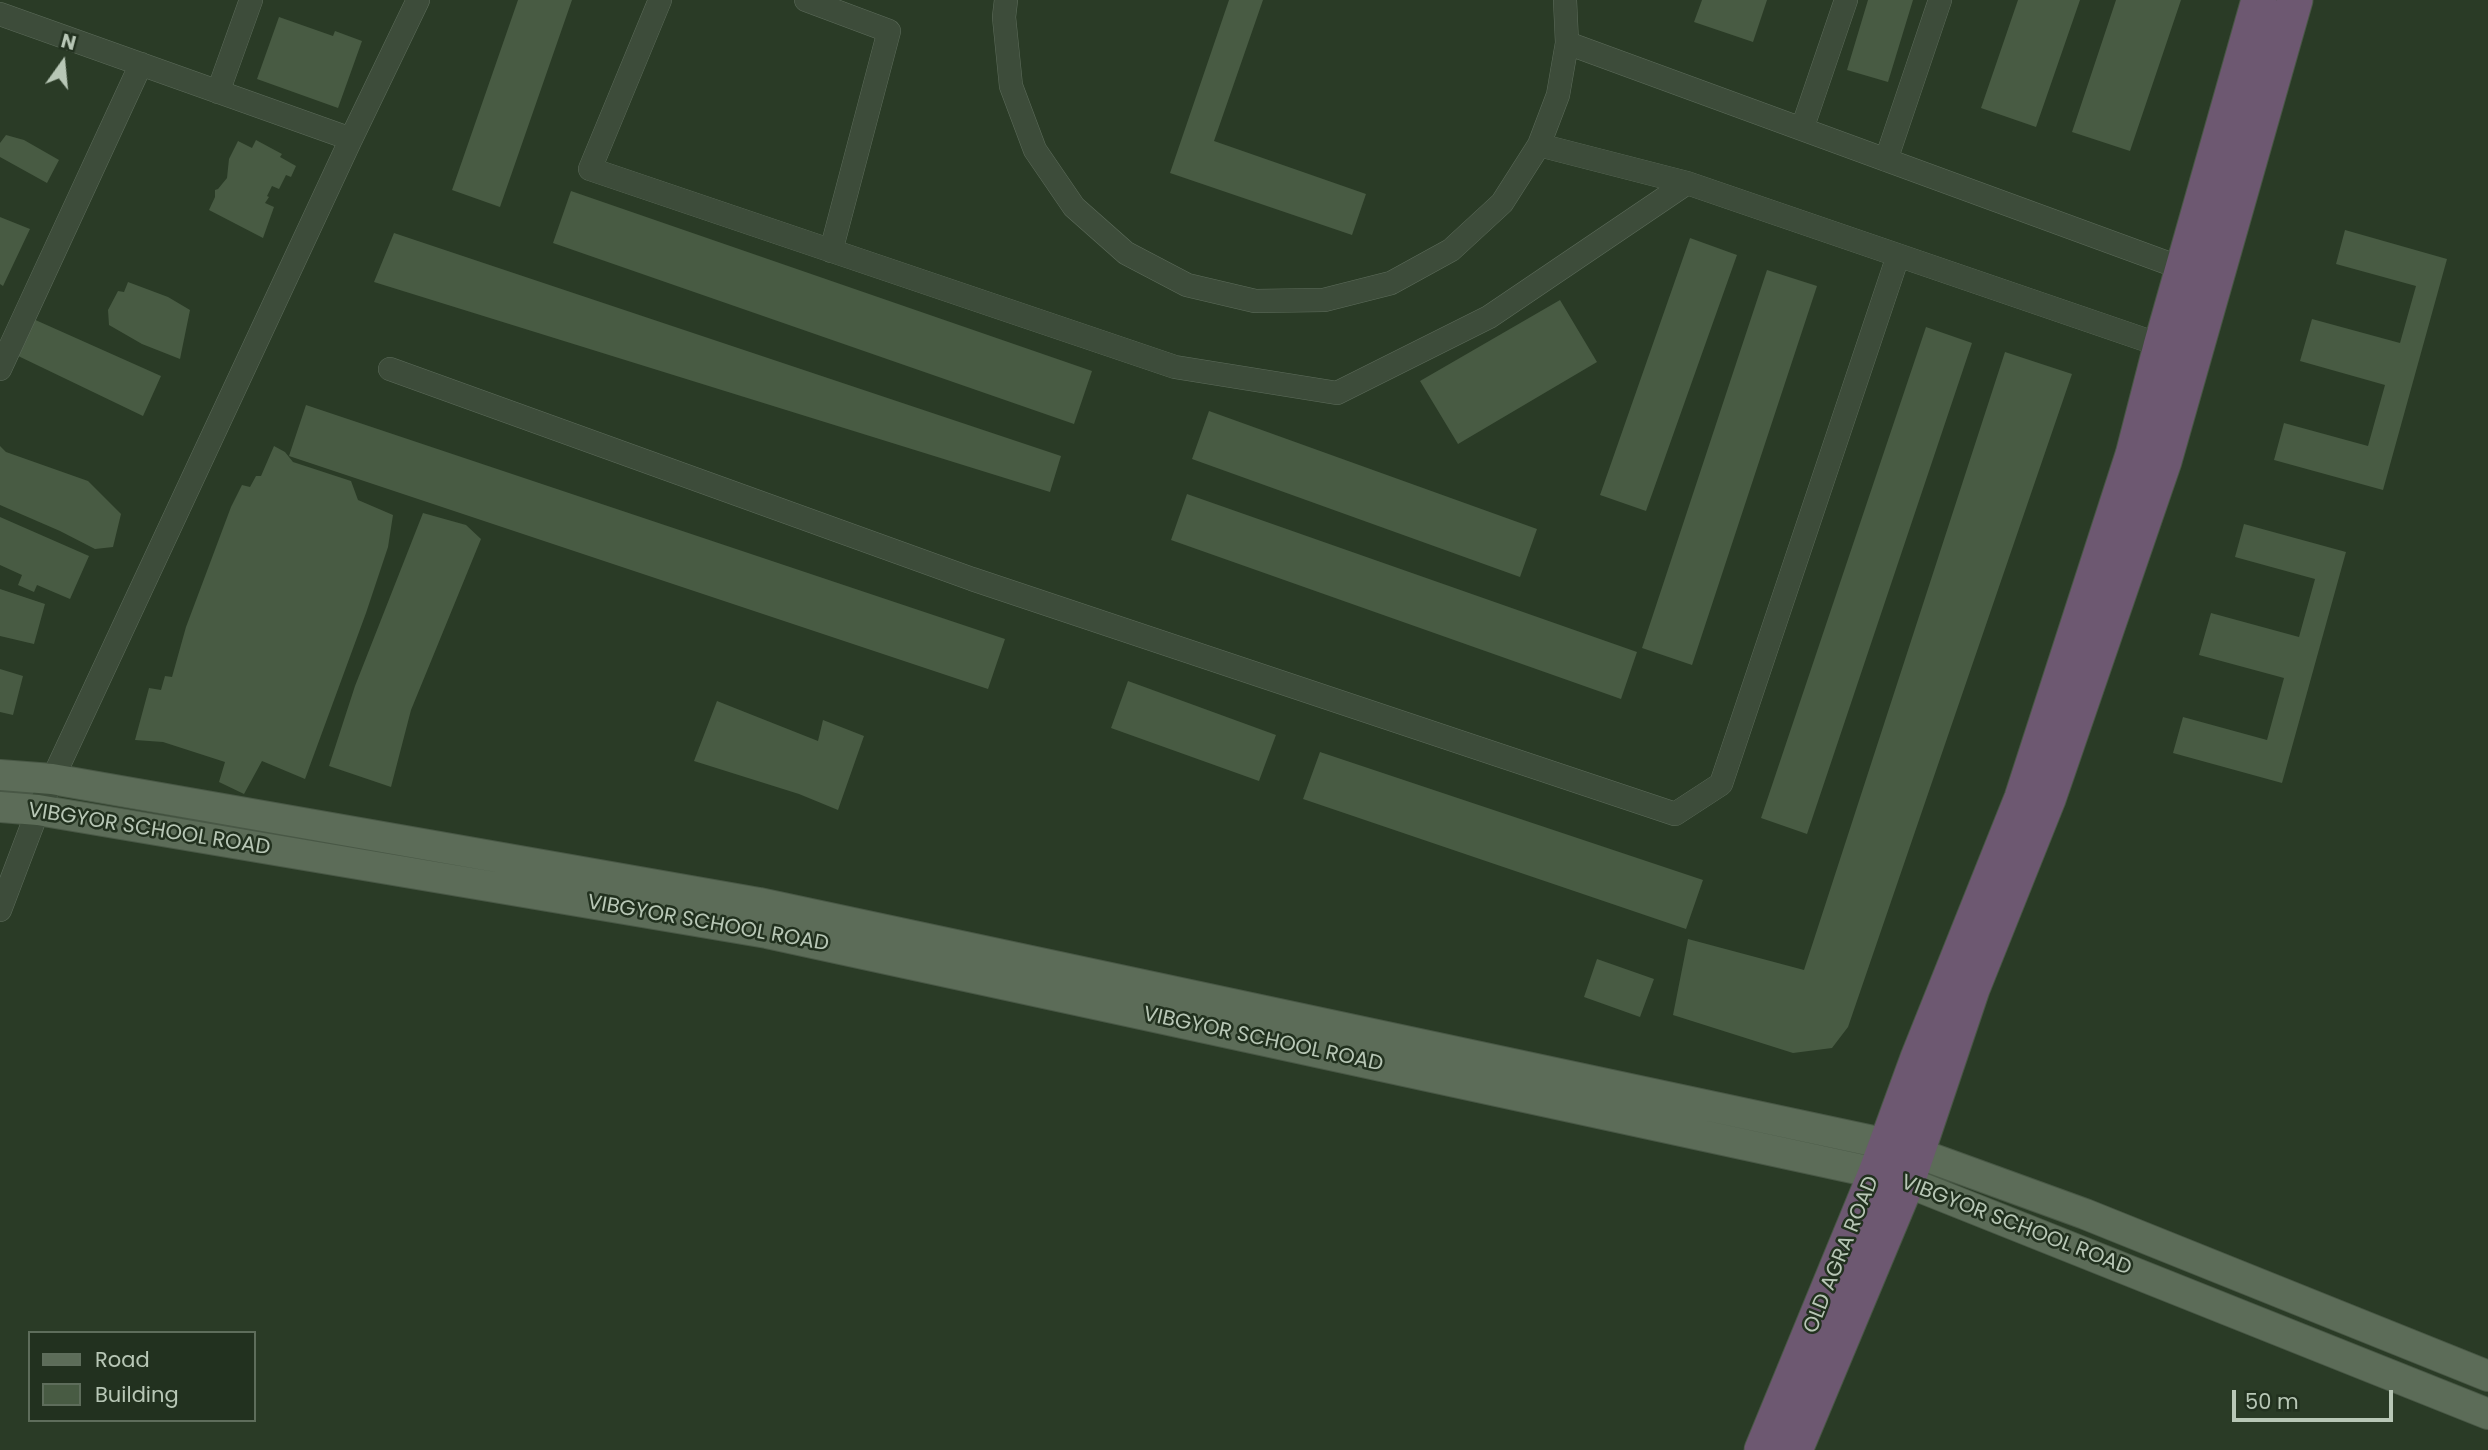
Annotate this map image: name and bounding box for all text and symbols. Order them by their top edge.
text: N [58,27,79,57]
north arrow [28,28,98,98]
street label: VIBGYOR SCHOOL ROAD [26,798,272,862]
street label: VIBGYOR SCHOOL ROAD [585,890,831,958]
street label: VIBGYOR SCHOOL ROAD [1141,1002,1385,1078]
street label: VIBGYOR SCHOOL ROAD [1897,1170,2135,1282]
street label: OLD AGRA ROAD [1799,1173,1885,1337]
legend [28,1331,256,1422]
text: Road [95,1345,150,1374]
scale bar [2236,1376,2397,1420]
text: Building [95,1380,179,1409]
text: 50 m [2245,1387,2299,1416]

